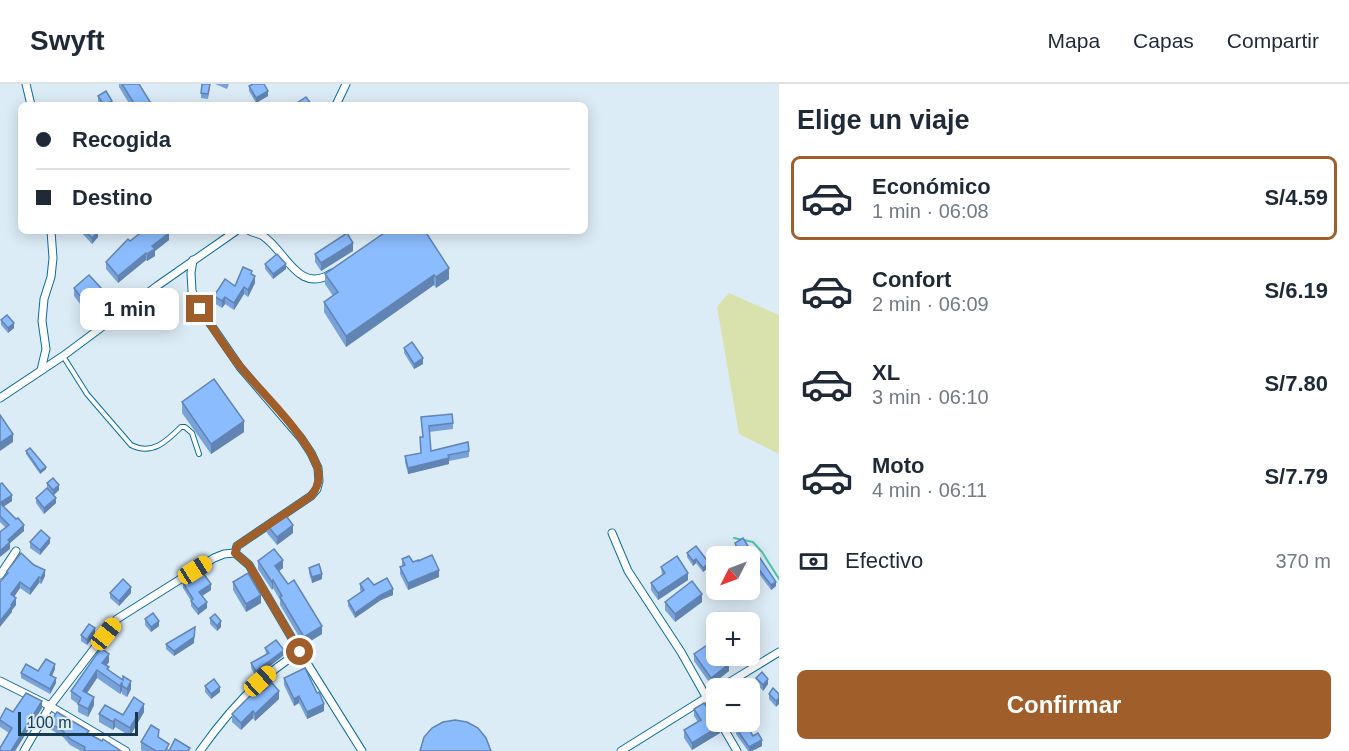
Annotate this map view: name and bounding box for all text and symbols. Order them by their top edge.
text: Swyft [30,25,105,56]
text: Mapa [1048,29,1100,52]
text: Capas [1133,29,1194,52]
text: Compartir [1227,29,1319,52]
text: Elige un viaje [797,105,970,135]
text: Recogida [72,127,171,152]
icon: car [800,171,854,225]
text: Económico [872,174,991,199]
text: Destino [72,185,153,210]
text: S/4.59 [1264,185,1328,210]
text: 1 min · 06:08 [872,200,989,222]
icon: car [800,264,854,318]
text: Confort [872,267,951,292]
text: S/6.19 [1264,278,1328,303]
callout: 1 min [80,288,179,330]
text: 2 min · 06:09 [872,293,989,315]
route end [186,295,213,322]
text: 1 min [103,298,156,320]
icon: car [800,357,854,411]
text: XL [872,360,900,385]
text: S/7.80 [1264,371,1328,396]
text: 3 min · 06:10 [872,386,989,408]
icon: car [800,450,854,504]
text: Moto [872,453,925,478]
text: S/7.79 [1264,464,1328,489]
text: 4 min · 06:11 [872,479,987,501]
icon: cash [797,545,830,578]
north arrow [706,546,760,600]
map controls [706,546,760,732]
text: Efectivo [845,548,923,573]
text: 370 m [1275,550,1331,572]
car [175,553,215,587]
button: + [706,612,760,666]
car [88,614,124,654]
route start [286,638,313,665]
car [241,662,279,700]
button: Confirmar [797,670,1331,739]
button: − [706,678,760,732]
scale bar [18,709,138,736]
text: 100 m [27,714,71,731]

